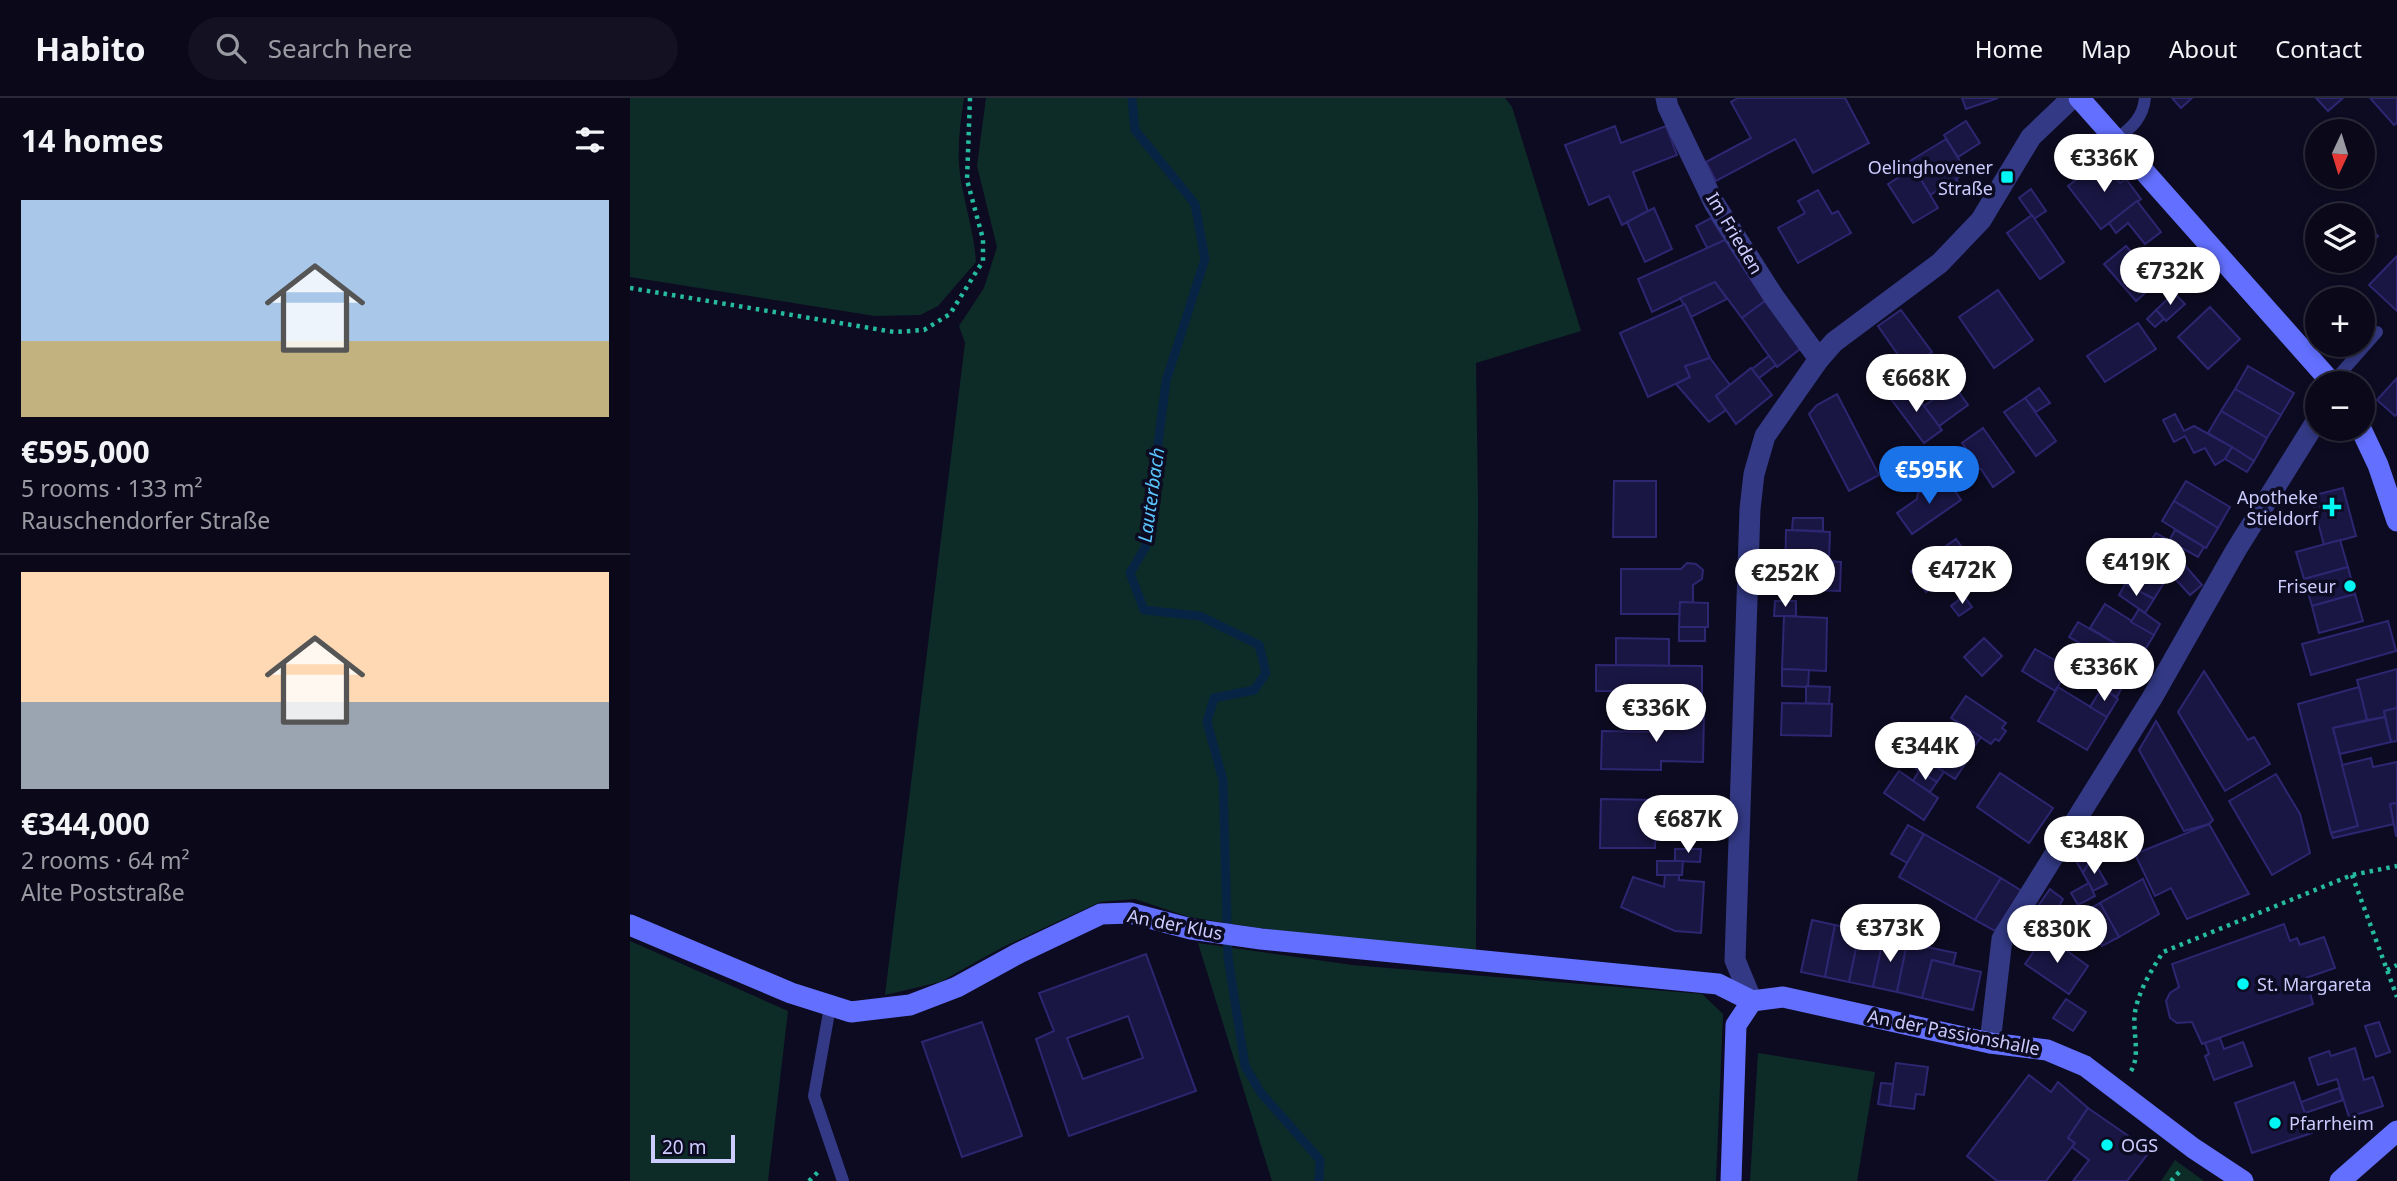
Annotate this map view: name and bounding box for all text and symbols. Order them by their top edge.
search box [188,17,678,80]
text: Habito [35,26,146,71]
icon: search [212,29,250,67]
text: Search here [268,30,412,66]
text: Home [1975,32,2043,65]
text: Map [2081,32,2131,65]
text: About [2169,32,2237,65]
text: Contact [2275,32,2362,65]
north arrow [2305,119,2375,189]
map controls [2305,119,2375,441]
text: 14 homes [21,120,164,161]
icon: filters [571,121,609,159]
pin: €336K [2055,134,2153,194]
text: €336K [2070,141,2138,173]
place label: Oelinghovener Straße [1868,155,1994,200]
marker: Oelinghovener Straße [1999,169,2015,185]
street label: Im Frieden [1701,188,1769,278]
button: layers [2305,203,2375,273]
icon: home [252,245,378,371]
pin: €732K [2121,248,2219,307]
text: €732K [2136,254,2204,286]
button: + [2305,287,2375,357]
pin: €668K [1867,354,1965,414]
text: €668K [1882,361,1950,393]
button: − [2305,371,2375,441]
text: €595,000 [21,431,150,472]
water label: Lauterbach [1131,446,1171,544]
pin: €595K [1880,446,1978,506]
text: €595K [1895,453,1963,485]
text: 5 rooms · 133 m² [21,472,203,504]
place label: Apotheke Stieldorf [2237,485,2319,530]
marker: Apotheke Stieldorf [2324,499,2340,515]
text: Rauschendorfer Straße [21,504,270,536]
pin: €419K [2087,538,2185,598]
text: €419K [2102,545,2170,577]
pin: €472K [1913,546,2011,606]
pin: €252K [1736,550,1834,609]
text: €472K [1928,553,1996,585]
text: €252K [1751,556,1819,588]
place label: Friseur [2277,574,2337,598]
marker: Friseur [2342,578,2358,594]
icon: home [252,617,378,743]
pin: €336K [2055,644,2153,703]
text: €336K [2070,650,2138,682]
pin: €336K [1607,684,1705,744]
text: €336K [1622,691,1690,723]
pin: €344K [1876,722,1974,782]
text: €344K [1891,729,1959,761]
pin: €687K [1639,796,1737,855]
text: €687K [1654,802,1722,834]
text: €344,000 [21,803,150,844]
pin: €348K [2045,816,2143,876]
text: €348K [2060,823,2128,855]
text: 2 rooms · 64 m² [21,844,190,876]
text: Alte Poststraße [21,876,185,908]
street label: An der Klus [1126,903,1224,945]
pin: €373K [1841,904,1939,964]
pin: €830K [2008,906,2106,965]
text: €373K [1856,911,1924,943]
text: €830K [2023,912,2091,944]
place label: St. Margareta [2257,972,2372,996]
marker: St. Margareta [2235,976,2251,992]
street label: An der Passionshalle [1866,1004,2042,1060]
place label: Pfarrheim [2289,1111,2374,1135]
marker: Pfarrheim [2267,1115,2283,1131]
scale bar [651,1132,735,1164]
place label: OGS [2121,1133,2158,1157]
text: 20 m [662,1134,706,1160]
marker: OGS [2099,1137,2115,1153]

